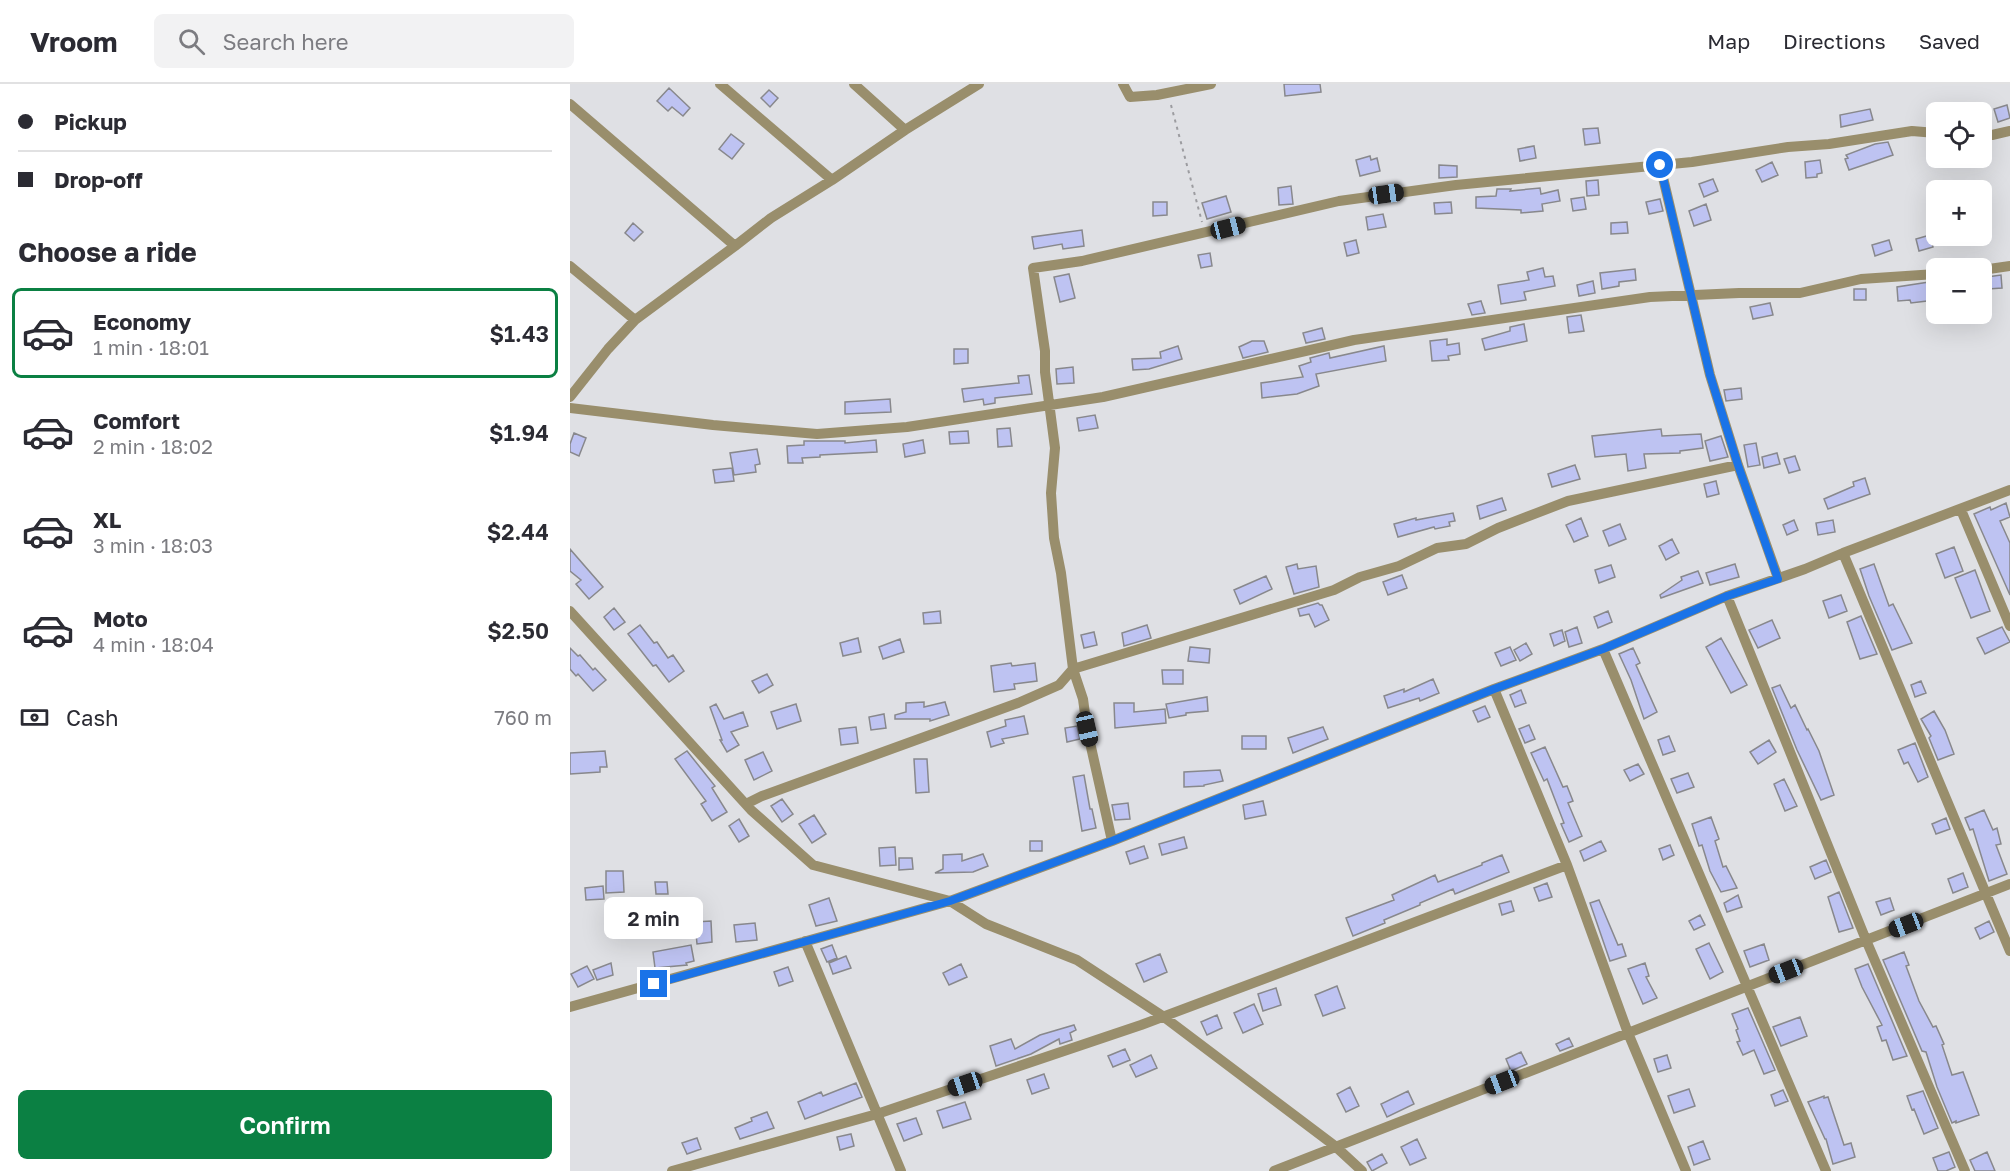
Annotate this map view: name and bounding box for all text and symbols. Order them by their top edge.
search box [154,14,574,68]
text: Vroom [30,25,118,58]
icon: search [175,25,208,58]
text: Search here [223,28,349,55]
text: Map [1707,28,1750,54]
text: Directions [1783,28,1886,54]
text: Saved [1919,28,1980,54]
map controls [1926,102,1992,324]
button: locate [1926,102,1992,168]
text: Pickup [54,108,127,135]
route start [1646,151,1673,178]
text: Drop-off [54,166,143,193]
button: + [1926,180,1992,246]
car [1367,183,1405,205]
car [1208,215,1248,241]
text: Choose a ride [18,236,197,268]
button: − [1926,258,1992,324]
icon: car [21,306,75,360]
text: Economy [93,308,191,335]
text: $1.43 [489,320,549,347]
text: 1 min · 18:01 [93,335,209,359]
icon: car [21,405,75,459]
text: Comfort [93,407,180,434]
text: $1.94 [489,419,549,446]
text: 2 min · 18:02 [93,434,213,458]
icon: car [21,504,75,558]
text: XL [93,506,121,533]
text: $2.44 [487,518,549,545]
text: 3 min · 18:03 [93,533,213,557]
icon: car [21,603,75,657]
text: Moto [93,605,148,632]
text: $2.50 [487,617,549,644]
text: 4 min · 18:04 [93,632,214,656]
icon: cash [18,701,51,734]
text: Cash [66,704,119,731]
text: 760 m [494,705,552,729]
car [1074,709,1100,749]
callout: 2 min [604,897,704,939]
text: 2 min [628,906,680,930]
car [1886,910,1926,940]
car [1766,956,1806,986]
route end [640,970,667,997]
car [1482,1067,1522,1097]
car [945,1070,985,1098]
button: Confirm [18,1090,552,1159]

